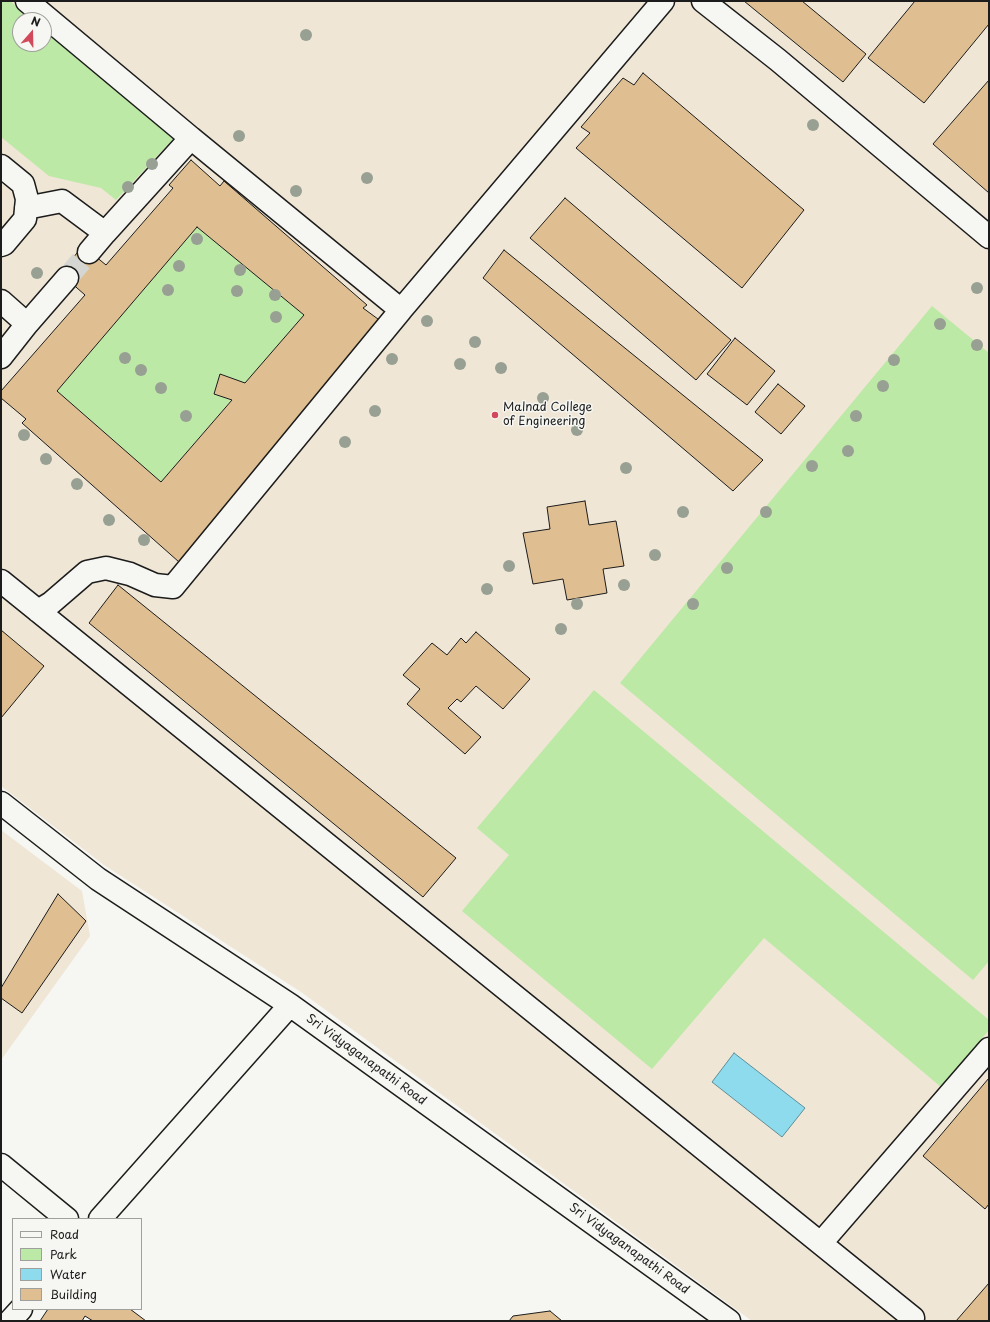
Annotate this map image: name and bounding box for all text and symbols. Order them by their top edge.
north arrow [12,12,52,52]
text: N [29,12,43,31]
place label: Malnad College of Engineering [503,401,592,429]
marker: Malnad College of Engineering [490,410,500,420]
street label: Sri Vidyaganapathi Road [303,1012,429,1108]
street label: Sri Vidyaganapathi Road [566,1201,692,1297]
legend [12,1218,142,1310]
text: Road [50,1225,79,1243]
text: Park [50,1245,77,1263]
text: Water [50,1265,86,1283]
text: Building [50,1285,97,1303]

